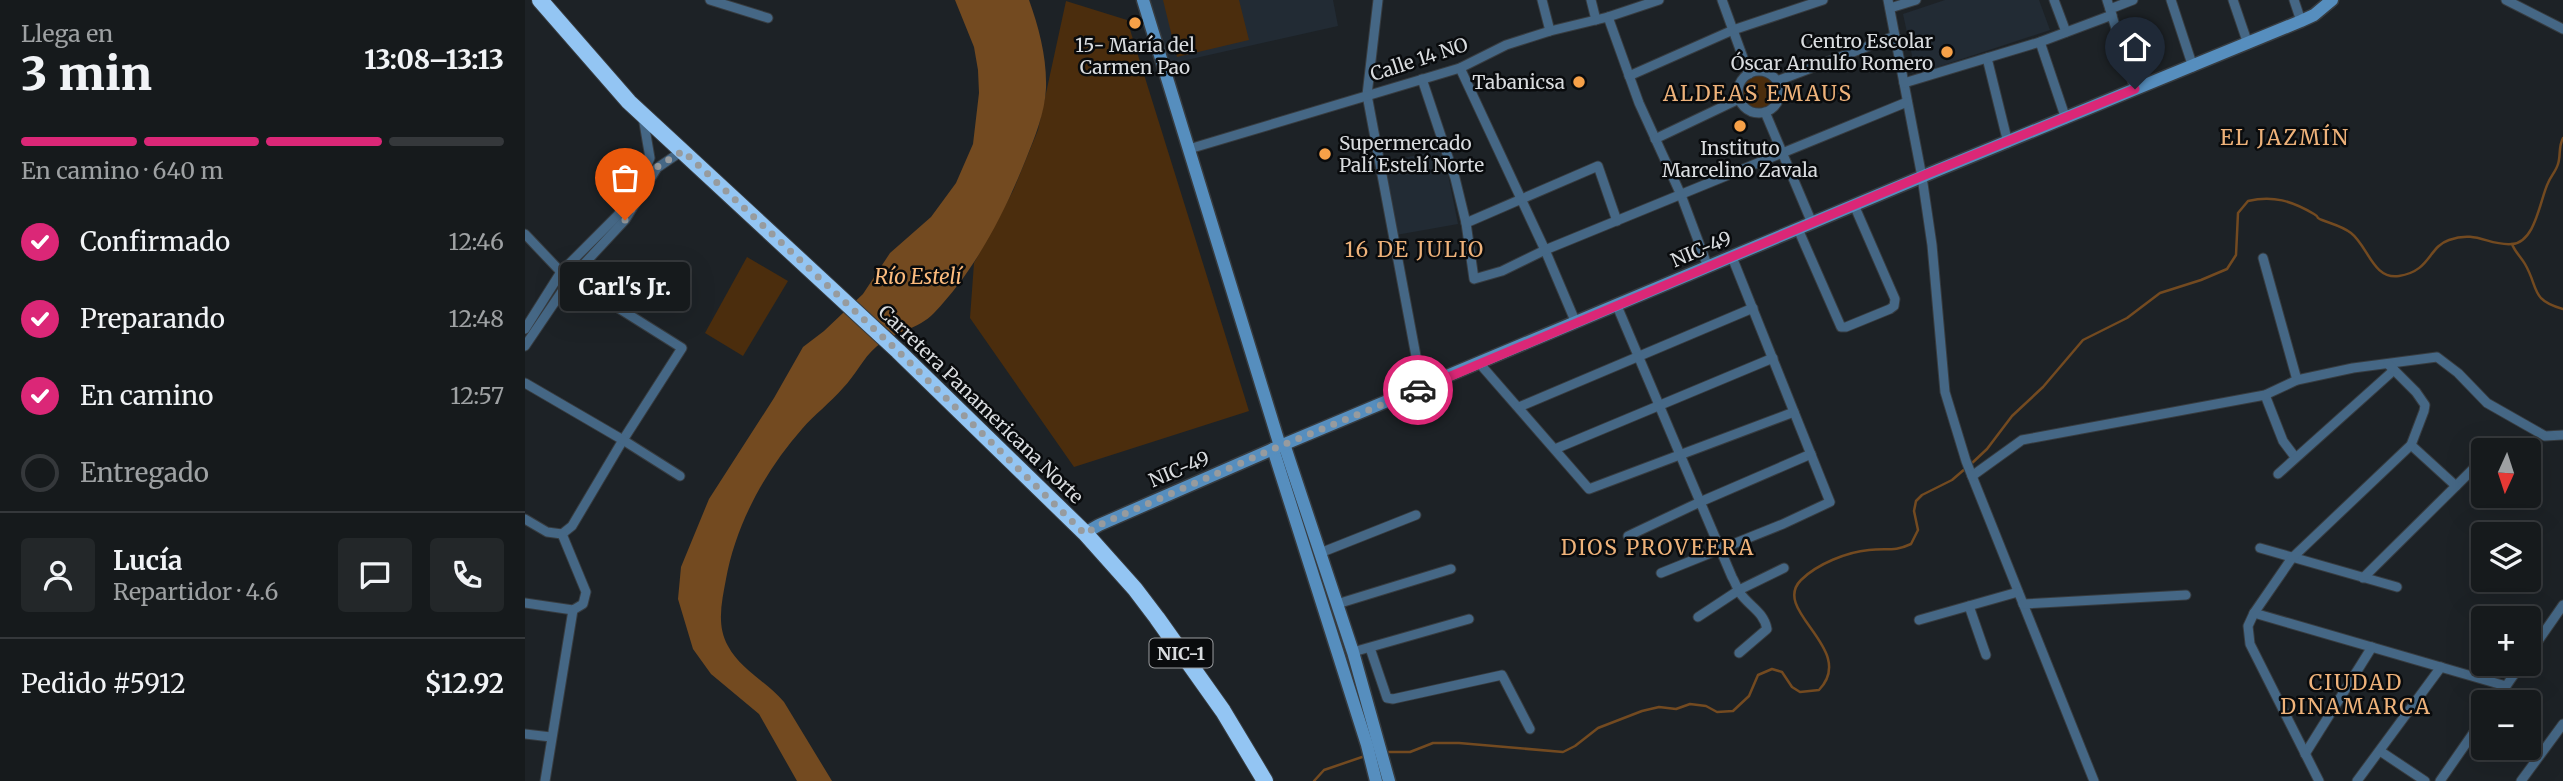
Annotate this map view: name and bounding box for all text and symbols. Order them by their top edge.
marker: 15- María del Carmen Pao [1127,15,1143,31]
pin [2105,17,2165,89]
text: Llega en [21,19,113,48]
icon: home [2116,28,2154,66]
place label: Centro Escolar Óscar Arnulfo Romero [1731,29,1933,75]
street label: Calle 14 NO [1367,32,1471,86]
place label: 15- María del Carmen Pao [1075,33,1195,79]
text: 13:08–13:13 [364,43,504,76]
marker: Centro Escolar Óscar Arnulfo Romero [1939,44,1955,60]
text: 3 min [21,45,152,103]
place label: Tabanicsa [1472,70,1565,94]
marker: Tabanicsa [1571,74,1587,90]
district label: ALDEAS EMAUS [1662,80,1853,107]
marker: Instituto Marcelino Zavala [1732,118,1748,134]
district label: EL JAZMÍN [2220,123,2350,151]
place label: Supermercado Palí Estelí Norte [1339,131,1484,177]
place label: Instituto Marcelino Zavala [1662,136,1818,182]
marker: Supermercado Palí Estelí Norte [1317,146,1333,162]
pin [595,148,655,220]
text: En camino · 640 m [21,156,223,185]
icon: bag [606,159,644,197]
icon: check [21,223,59,261]
text: Confirmado [80,225,230,258]
street label: NIC-49 [1667,226,1735,272]
text: 12:46 [448,227,504,256]
district label: 16 DE JULIO [1345,236,1485,263]
callout: Carl's Jr. [560,262,690,311]
water label: Río Estelí [874,263,963,290]
text: Carl's Jr. [579,272,671,301]
icon: check [21,300,59,338]
street label: Carretera Panamericana Norte [873,300,1089,508]
text: Preparando [80,302,225,335]
text: 12:48 [448,304,504,333]
courier [1383,355,1453,425]
icon: car [1399,371,1437,409]
icon: check [21,377,59,415]
text: En camino [80,379,213,412]
text: 12:57 [450,381,504,410]
north arrow [2471,438,2541,508]
map controls [2471,438,2541,760]
street label: NIC-49 [1145,446,1213,492]
text: Entregado [80,456,209,489]
button: layers [2471,522,2541,592]
district label: DIOS PROVEERA [1561,534,1755,561]
button: person [21,538,95,612]
button: chat [338,538,412,612]
button: phone [430,538,504,612]
text: Lucía [113,544,182,577]
text: Repartidor · 4.6 [113,577,278,606]
button: + [2471,606,2541,676]
road number: NIC-1 [1149,638,1213,668]
text: Pedido #5912 [21,667,186,700]
text: $12.92 [424,667,504,700]
district label: CIUDAD DINAMARCA [2280,669,2432,720]
button: − [2471,690,2541,760]

